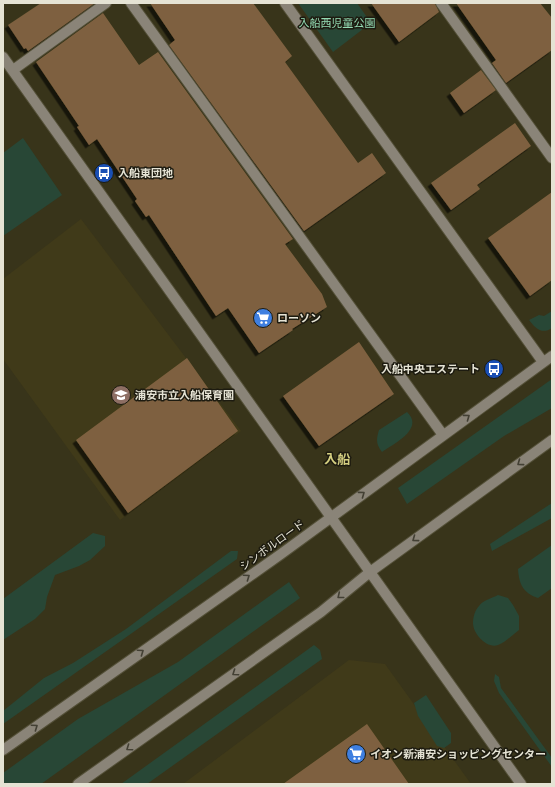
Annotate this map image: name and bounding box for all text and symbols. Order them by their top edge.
park label: 入船西児童公園 [299,16,376,30]
bus stop icon: 入船東団地 [93,162,115,184]
place label: 入船東団地 [118,166,173,180]
supermarket icon: ローソン [252,307,274,329]
place label: ローソン [277,311,321,325]
bus stop icon: 入船中央エステート [483,358,505,380]
place label: 入船中央エステート [381,362,480,376]
school or university icon: 浦安市立入船保育園 [110,384,132,406]
place label: 浦安市立入船保育園 [135,388,234,402]
one-way arrow [463,414,470,422]
district label: 入船 [324,451,351,468]
one-way arrow [518,458,525,465]
one-way arrow [358,491,365,499]
street label: シンボルロード [237,517,307,573]
one-way arrow [412,534,419,542]
one-way arrow [243,574,250,582]
one-way arrow [337,592,344,599]
one-way arrow [137,649,144,657]
one-way arrow [232,668,239,675]
one-way arrow [31,724,38,732]
one-way arrow [126,743,133,750]
supermarket icon: イオン新浦安ショッピングセンター [345,743,367,765]
place label: イオン新浦安ショッピングセンター [370,747,546,761]

